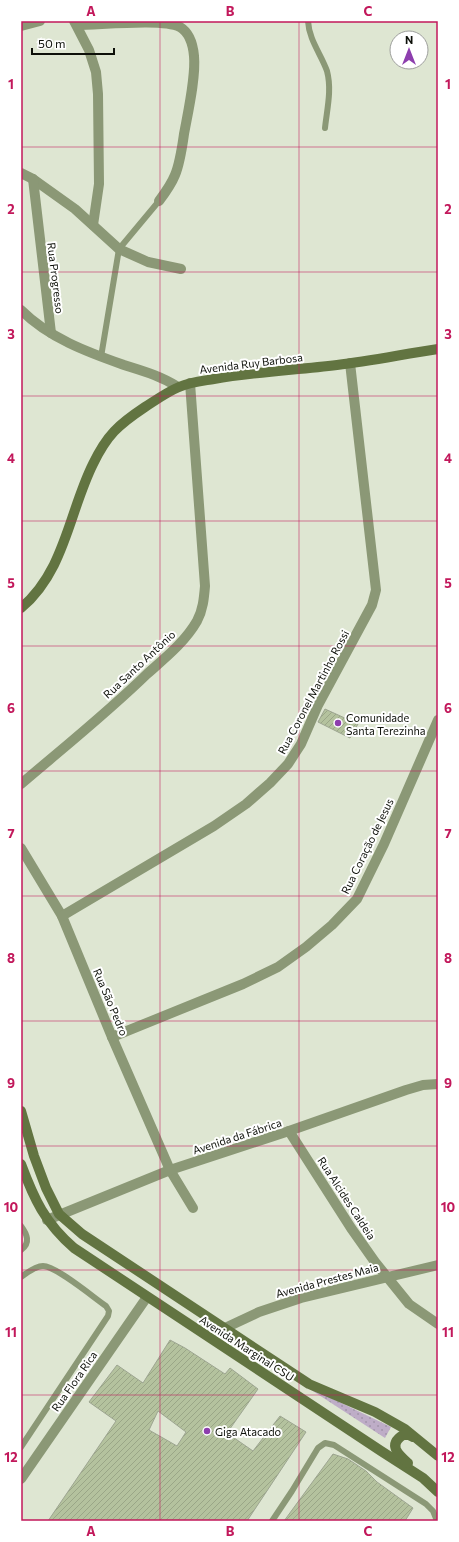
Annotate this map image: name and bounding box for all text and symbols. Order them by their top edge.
text: A [86,3,96,19]
text: B [226,3,235,19]
text: C [364,3,373,19]
scale bar [32,30,114,56]
north arrow [389,30,429,70]
text: N [405,33,413,46]
text: 50 m [38,36,66,50]
text: 1 [8,76,14,92]
text: 1 [445,76,451,92]
text: 2 [7,201,15,217]
text: 2 [444,201,452,217]
street label: Rua Progresso [45,242,67,315]
text: 3 [7,326,15,342]
text: 3 [444,326,452,342]
street label: Avenida Ruy Barbosa [199,350,303,376]
text: 4 [7,450,15,466]
text: 4 [444,450,452,466]
text: 5 [7,575,15,591]
text: 5 [444,575,452,591]
street label: Rua Santo Antônio [100,627,178,701]
street label: Rua Coronel Martinho Rossi [275,628,351,756]
text: 6 [7,700,15,716]
text: 6 [444,700,452,716]
place label: Comunidade Santa Terezinha [346,711,426,737]
marker: Comunidade Santa Terezinha [333,718,343,728]
street label: Rua Coração de Jesus [338,796,397,896]
text: 7 [7,825,15,841]
text: 7 [444,825,452,841]
text: 8 [7,950,15,966]
text: 8 [444,950,452,966]
street label: Rua São Pedro [91,966,131,1038]
text: 9 [7,1075,15,1091]
text: 9 [444,1075,452,1091]
street label: Avenida da Fábrica [191,1115,283,1157]
street label: Rua Alcides Caldeia [315,1154,379,1242]
text: 10 [4,1199,19,1215]
text: 10 [441,1199,456,1215]
street label: Avenida Prestes Maia [274,1260,380,1300]
street label: Avenida Marginal CSU [197,1313,297,1383]
text: 11 [5,1324,17,1340]
text: 11 [442,1324,454,1340]
street label: Rua Flora Rica [48,1348,100,1414]
place label: Giga Atacado [215,1425,282,1438]
marker: Giga Atacado [202,1426,212,1436]
text: 12 [4,1449,18,1465]
text: 12 [441,1449,455,1465]
text: A [86,1523,96,1539]
text: B [226,1523,235,1539]
text: C [364,1523,373,1539]

